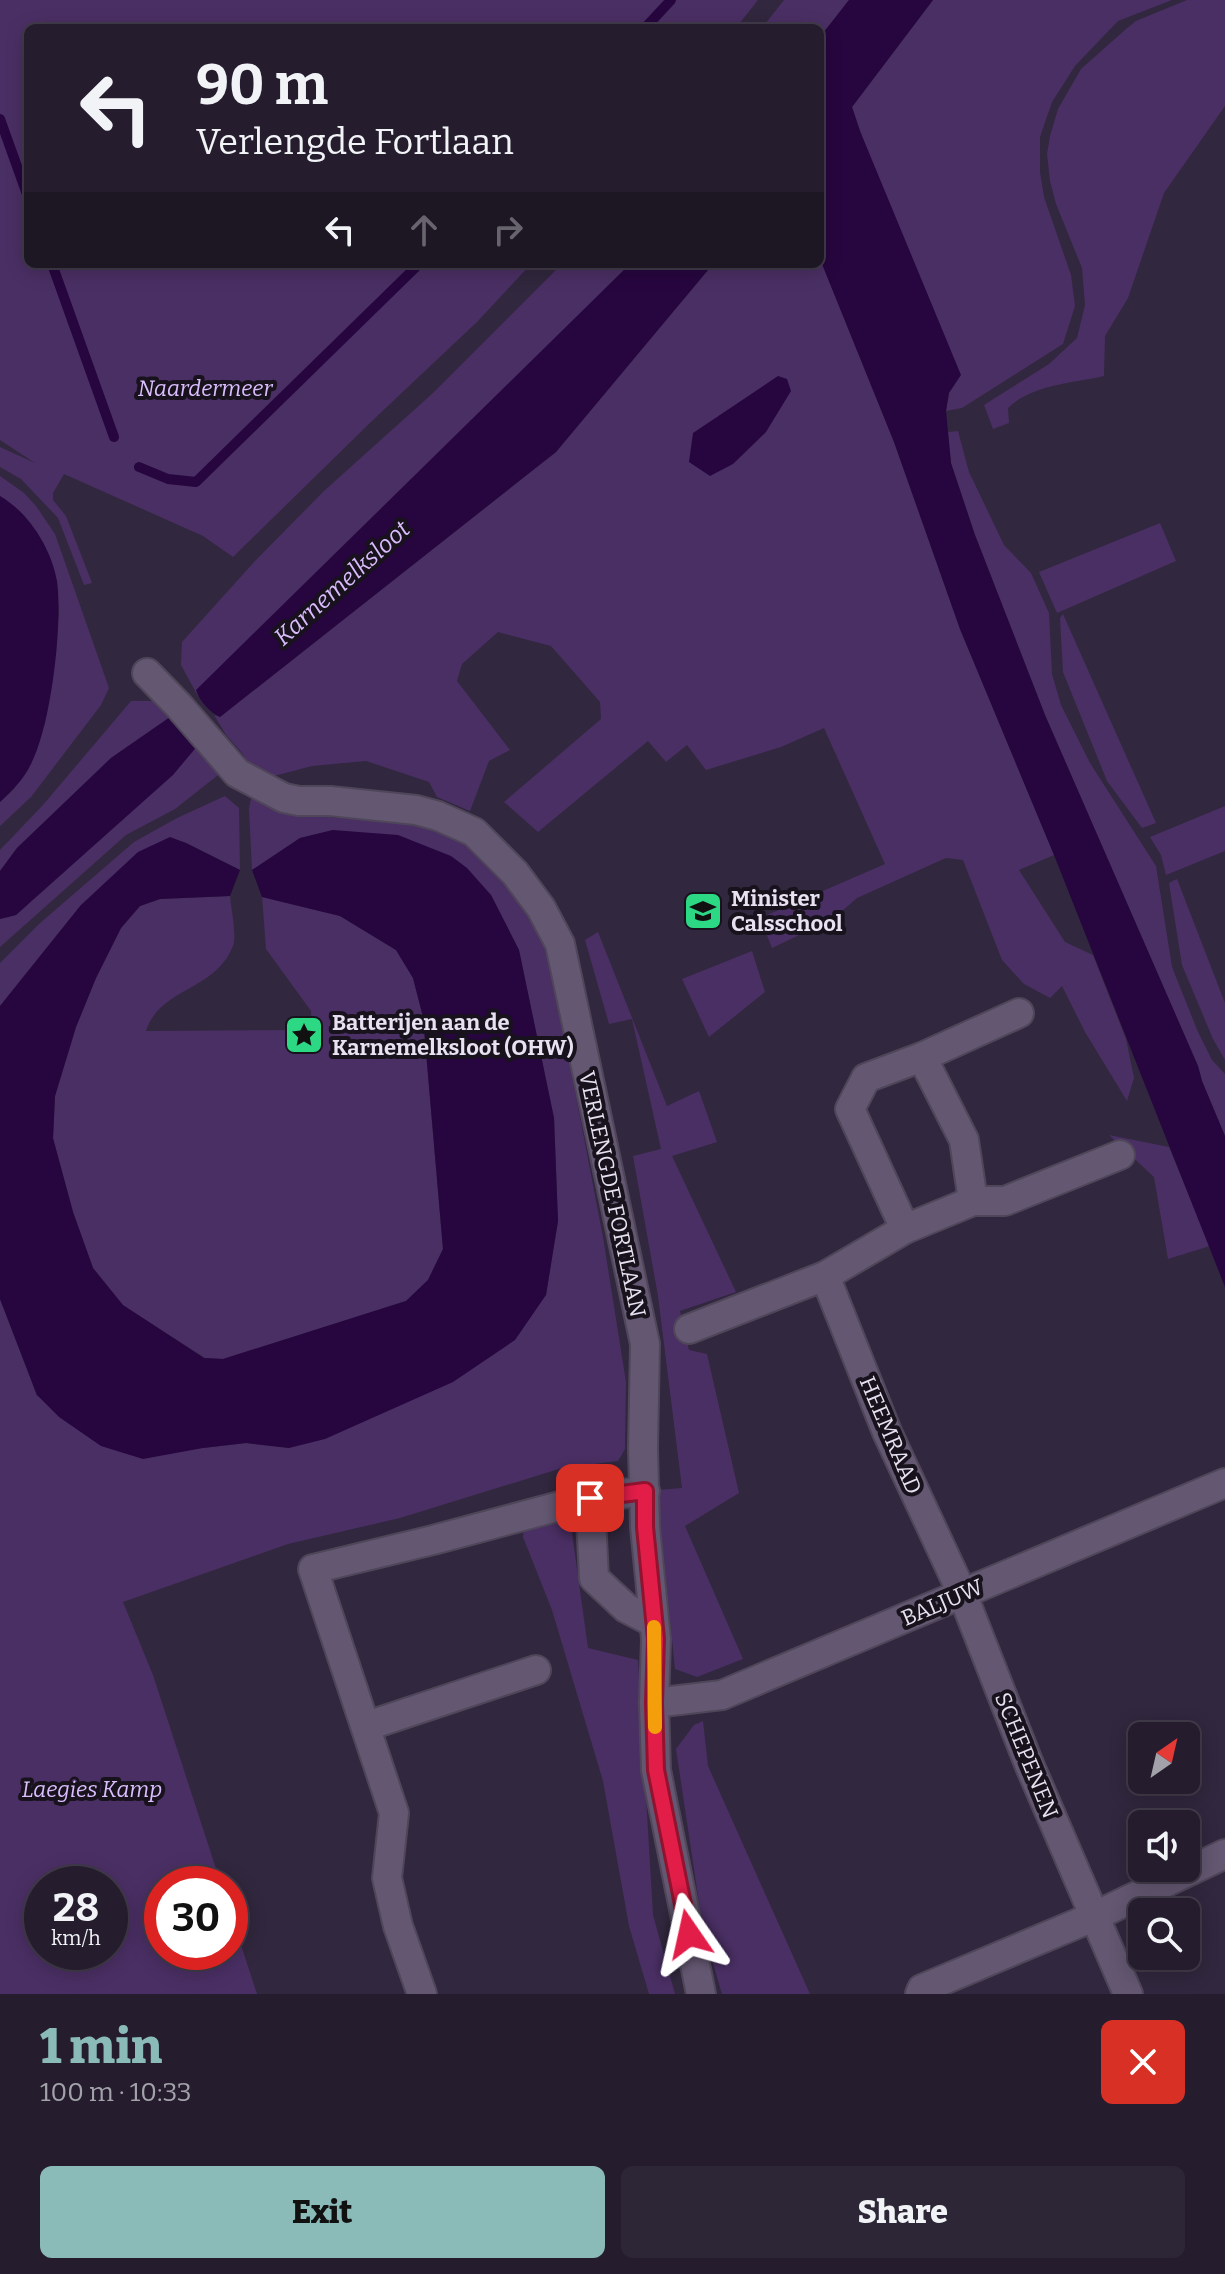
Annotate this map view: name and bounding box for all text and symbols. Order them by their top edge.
text: 90 m [196,52,328,119]
icon: left [64,56,168,160]
text: Verlengde Fortlaan [196,120,514,164]
icon: left [318,208,362,252]
icon: ahead [402,208,446,252]
icon: right [486,208,530,252]
park label: Naardermeer [138,375,273,402]
water label: Karnemelksloot [269,515,416,651]
place label: Minister Calsschool [731,885,843,937]
school or university icon: Minister Calsschool [682,890,724,932]
place label: Batterijen aan de Karnemelksloot (OHW) [332,1009,574,1061]
place icon: Batterijen aan de Karnemelksloot (OHW) [283,1014,325,1056]
street label: VERLENGDE FORTLAAN [573,1069,652,1319]
street label: HEEMRAAD [854,1372,927,1498]
pin [556,1464,624,1532]
icon: arrive [568,1476,612,1520]
street label: BALJUW [897,1573,987,1632]
street label: SCHEPENEN [989,1688,1064,1822]
north arrow [1128,1722,1200,1794]
map controls [1128,1722,1200,1970]
park label: Laegies Kamp [22,1776,162,1803]
button: sound [1128,1810,1200,1882]
speed limit sign: 30 [144,1866,248,1970]
text: 28 [53,1884,99,1932]
position arrow [647,1892,731,1976]
button: search [1128,1898,1200,1970]
text: km/h [51,1926,101,1950]
text: 1 min [40,2018,162,2076]
button: close [1101,2020,1185,2104]
text: 100 m · 10:33 [40,2077,192,2108]
button: Exit [40,2166,605,2258]
button: Share [621,2166,1185,2258]

